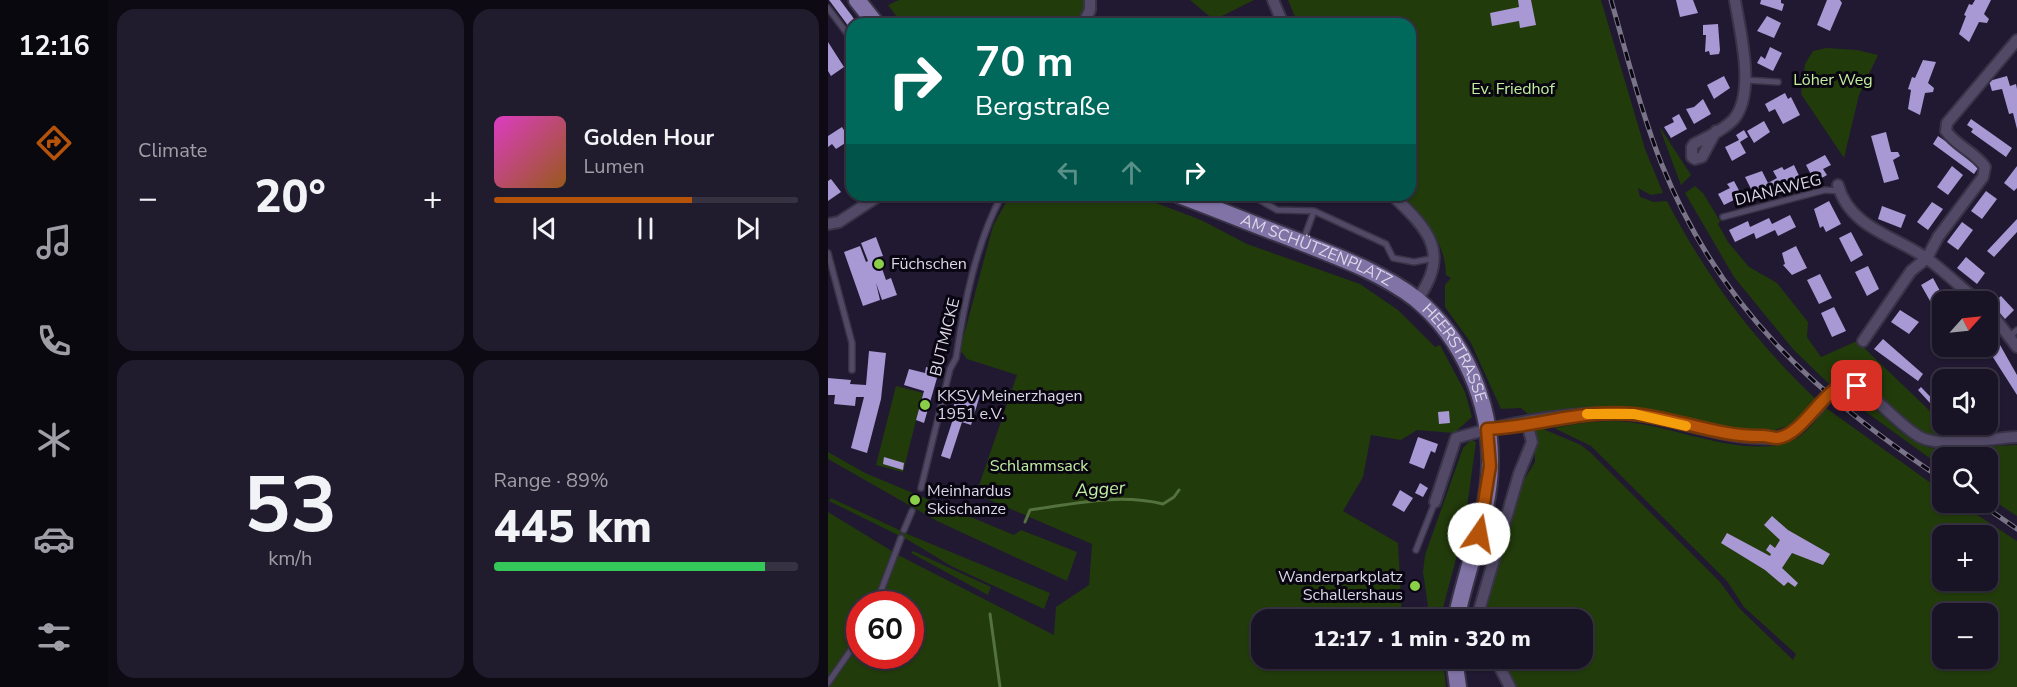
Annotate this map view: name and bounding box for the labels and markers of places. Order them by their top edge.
place label: Füchschen [891,253,967,275]
marker: Füchschen [872,257,886,271]
pin [1831,360,1882,411]
place label: KKSV Meinerzhagen 1951 e.V. [937,385,1083,425]
marker: KKSV Meinerzhagen 1951 e.V. [918,398,932,412]
place label: Meinhardus Skischanze [927,480,1011,520]
marker: Meinhardus Skischanze [908,493,922,507]
place label: Wanderparkplatz Schallershaus [1278,566,1403,606]
marker: Wanderparkplatz Schallershaus [1408,579,1422,593]

